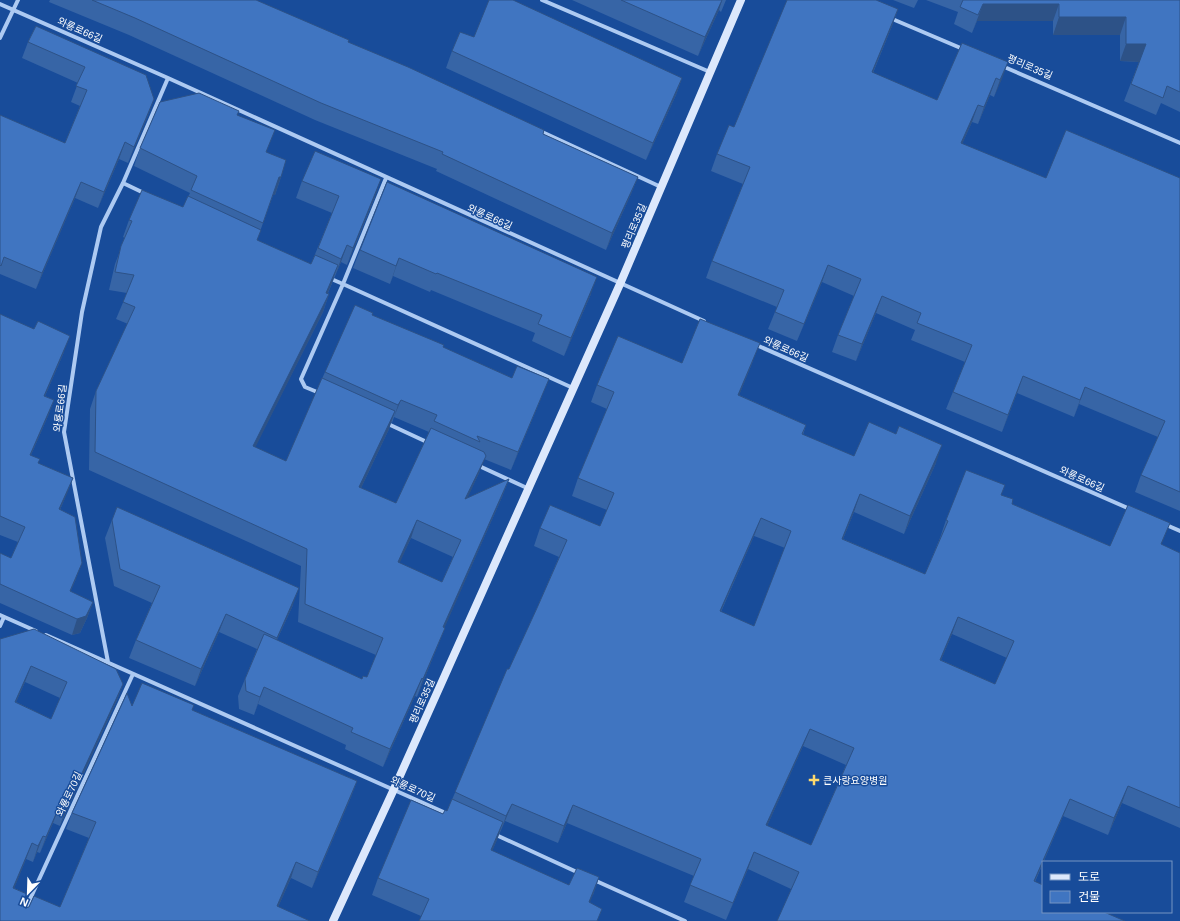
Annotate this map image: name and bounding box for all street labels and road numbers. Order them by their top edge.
street label: 와룡로66길 [56,15,104,45]
street label: 평리로35길 [1006,53,1054,81]
street label: 와룡로66길 [466,202,514,232]
street label: 평리로35길 [620,202,648,250]
street label: 와룡로66길 [762,334,810,364]
street label: 와룡로66길 [52,384,68,432]
street label: 와룡로66길 [1058,464,1106,494]
street label: 평리로35길 [407,677,437,725]
street label: 와룡로70길 [54,770,84,818]
street label: 와룡로70길 [389,774,437,804]

